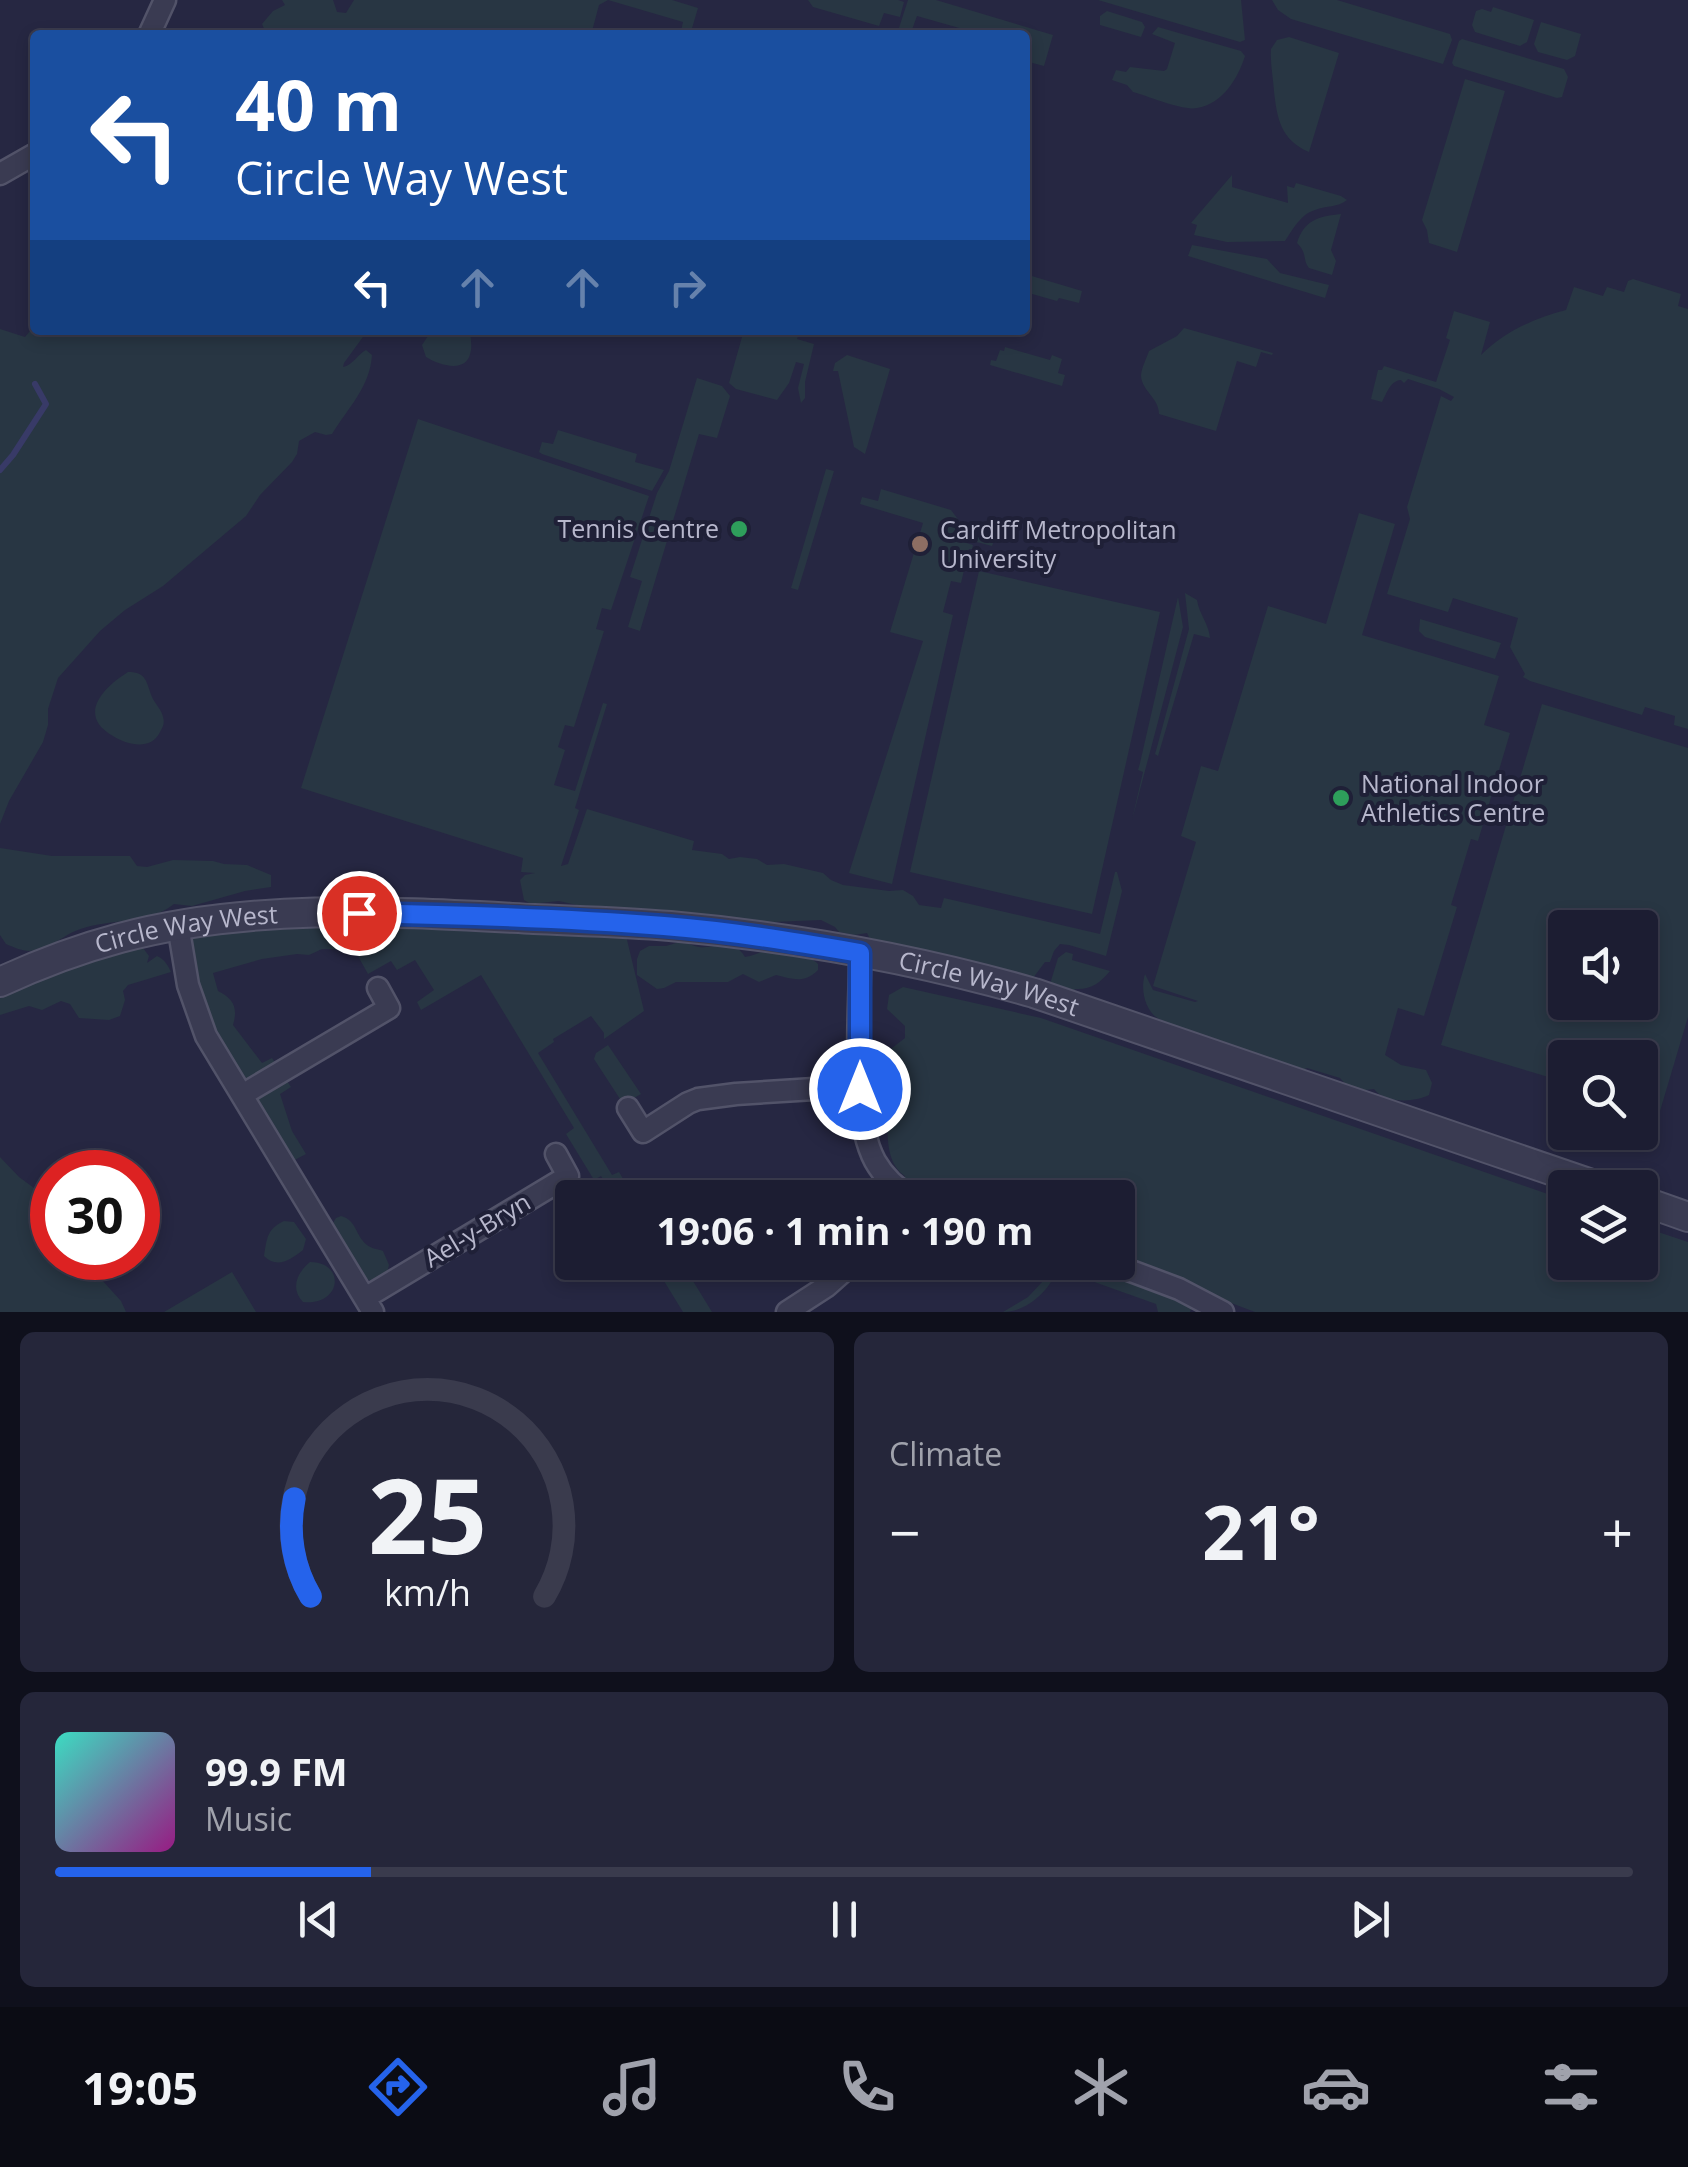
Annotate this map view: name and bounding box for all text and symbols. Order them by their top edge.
text: 40 m [235,56,402,152]
icon: left [70,70,200,200]
text: Circle Way West [235,147,568,208]
icon: left [345,260,400,315]
icon: ahead [450,260,505,315]
icon: ahead [555,260,610,315]
icon: right [660,260,715,315]
place label: Tennis Centre [558,511,719,545]
place label: Cardiff Metropolitan University [940,512,1177,575]
marker: Tennis Centre [728,518,750,540]
marker: Cardiff Metropolitan University [909,533,931,555]
place label: National Indoor Athletics Centre [1361,766,1545,829]
marker: National Indoor Athletics Centre [1330,787,1352,809]
pin [317,871,402,956]
icon: arrive [332,886,387,941]
street label: Circle Way West [90,896,279,960]
map controls [1548,910,1658,1280]
button: sound [1548,910,1658,1020]
street label: Circle Way West [896,942,1084,1023]
position arrow [808,1037,912,1141]
button: search [1548,1040,1658,1150]
speed limit sign: 30 [30,1150,160,1280]
button: layers [1548,1170,1658,1280]
street label: Ael-y-Bryn [417,1184,536,1274]
text: 19:06 · 1 min · 190 m [657,1204,1033,1256]
text: Climate [889,1432,1002,1475]
text: 25 [368,1443,486,1584]
text: 21° [1202,1480,1320,1582]
text: − [889,1494,920,1569]
text: + [1602,1494,1633,1569]
text: km/h [384,1568,470,1616]
text: 99.9 FM [205,1745,348,1797]
text: Music [205,1797,292,1840]
icon: previous [291,1892,346,1947]
icon: pause [817,1892,872,1947]
icon: next [1343,1892,1398,1947]
icon: directions [363,2052,433,2122]
icon: music [597,2052,667,2122]
icon: phone [832,2052,902,2122]
icon: climate [1066,2052,1136,2122]
icon: car [1301,2052,1371,2122]
icon: filters [1536,2052,1606,2122]
text: 19:05 [82,2057,198,2118]

